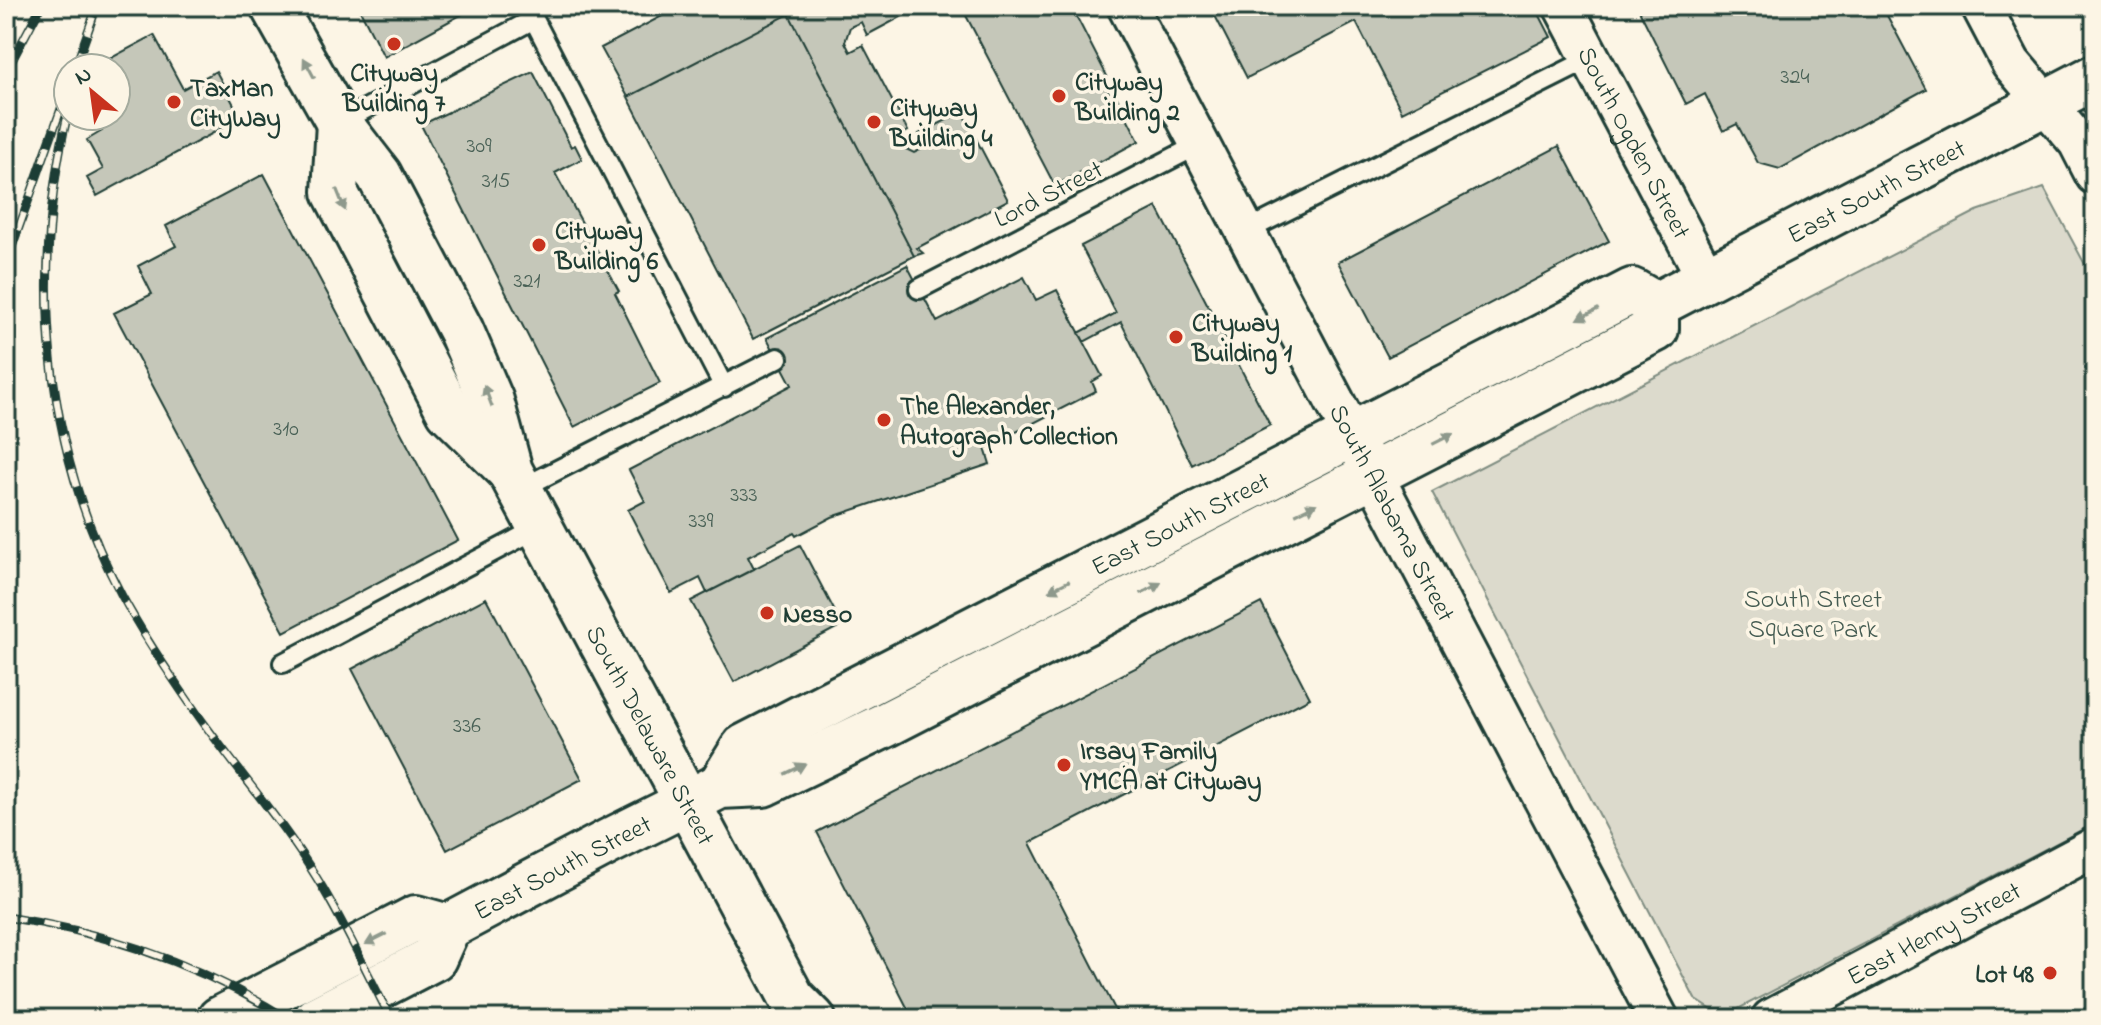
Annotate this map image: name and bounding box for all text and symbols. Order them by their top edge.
marker: Cityway Building 7 [385,35,403,53]
street label: South Ogden Street [1566,41,1699,247]
north arrow [52,52,132,132]
one-way arrow [302,56,315,79]
place label: Cityway Building 7 [342,56,445,125]
text: N [70,60,98,95]
house number: 324 [1780,62,1810,94]
place label: Cityway Building 2 [1074,65,1180,134]
place label: TaxMan CityWay [190,71,281,139]
marker: Cityway Building 2 [1050,87,1068,105]
place label: Cityway Building 4 [889,91,993,160]
marker: TaxMan CityWay [165,93,183,111]
marker: Cityway Building 4 [865,113,883,131]
house number: 309 [466,131,492,163]
street label: East South Street [1782,131,1974,256]
street label: Lord Street [988,152,1111,239]
house number: 315 [482,166,510,198]
one-way arrow [334,188,347,212]
place label: Cityway Building 6 [554,214,659,283]
marker: Cityway Building 6 [530,236,548,254]
house number: 321 [513,266,541,298]
place label: Cityway Building 1 [1191,306,1293,375]
one-way arrow [1576,308,1599,321]
marker: Cityway Building 1 [1167,328,1185,346]
one-way arrow [482,384,494,408]
place label: The Alexander, Autograph Collection [900,389,1118,458]
street label: South Alabama Street [1317,398,1463,630]
marker: The Alexander, Autograph Collection [875,411,893,429]
house number: 310 [273,414,299,446]
one-way arrow [1431,433,1454,446]
street label: East South Street [1085,464,1278,588]
house number: 333 [730,480,758,512]
one-way arrow [1295,502,1318,516]
house number: 339 [689,506,714,538]
one-way arrow [1048,579,1071,593]
one-way arrow [1140,581,1163,594]
park label: South Street Square Park [1744,582,1882,650]
place label: Nesso [783,597,852,635]
marker: Nesso [758,604,776,622]
street label: South Delaware Street [574,619,723,853]
house number: 336 [453,711,481,743]
place label: Irsay Family YMCA at Cityway [1079,734,1261,802]
marker: Irsay Family YMCA at Cityway [1055,756,1073,774]
one-way arrow [783,762,806,776]
street label: East South Street [468,807,659,932]
street label: East Henry Street [1841,873,2029,997]
one-way arrow [364,932,387,945]
place label: Lot 48 [1975,957,2034,995]
marker: Lot 48 [2041,964,2059,982]

